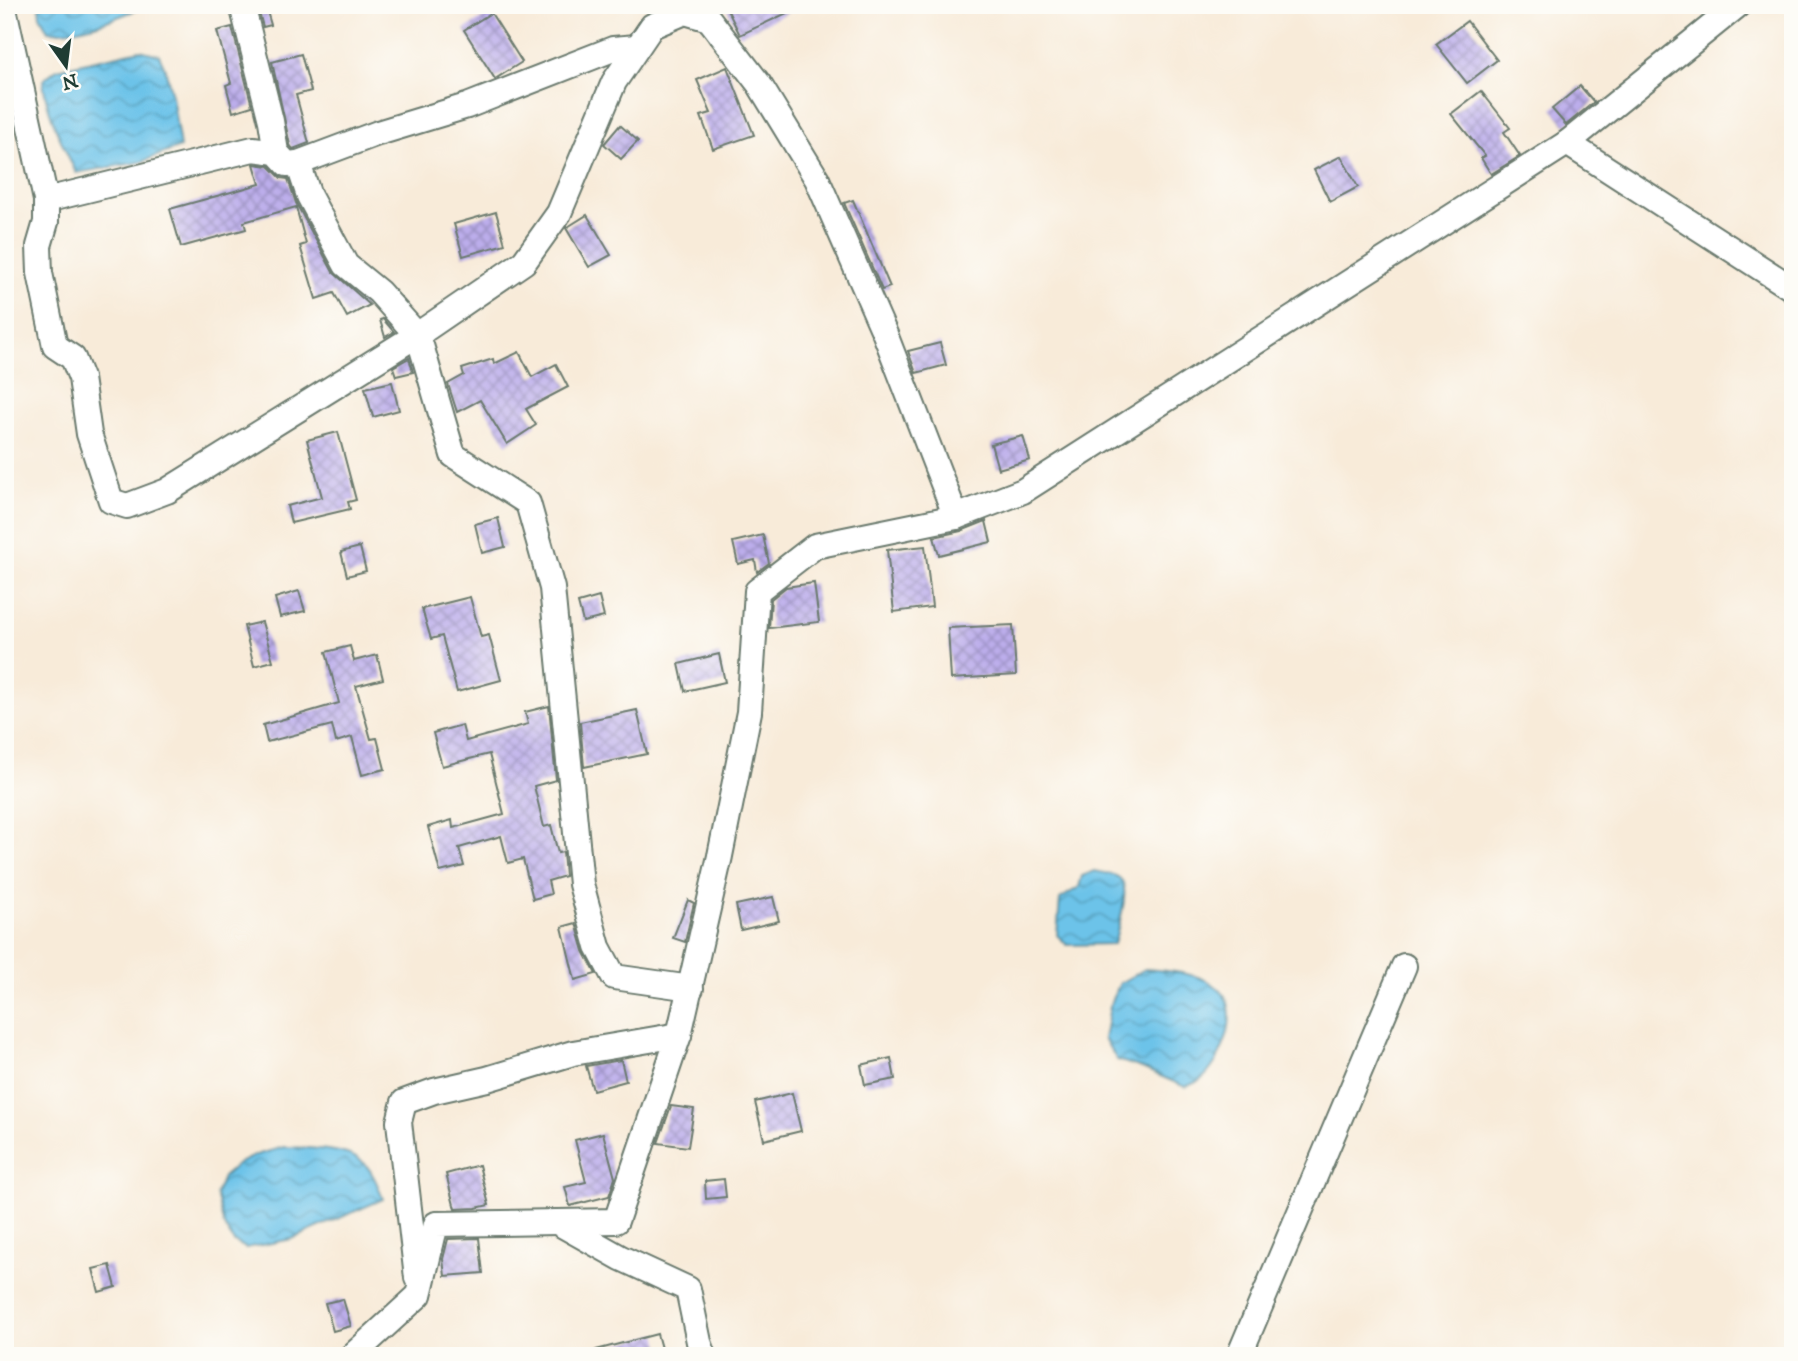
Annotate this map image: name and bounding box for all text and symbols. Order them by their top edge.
north arrow [32,32,102,102]
text: N [59,68,80,94]

